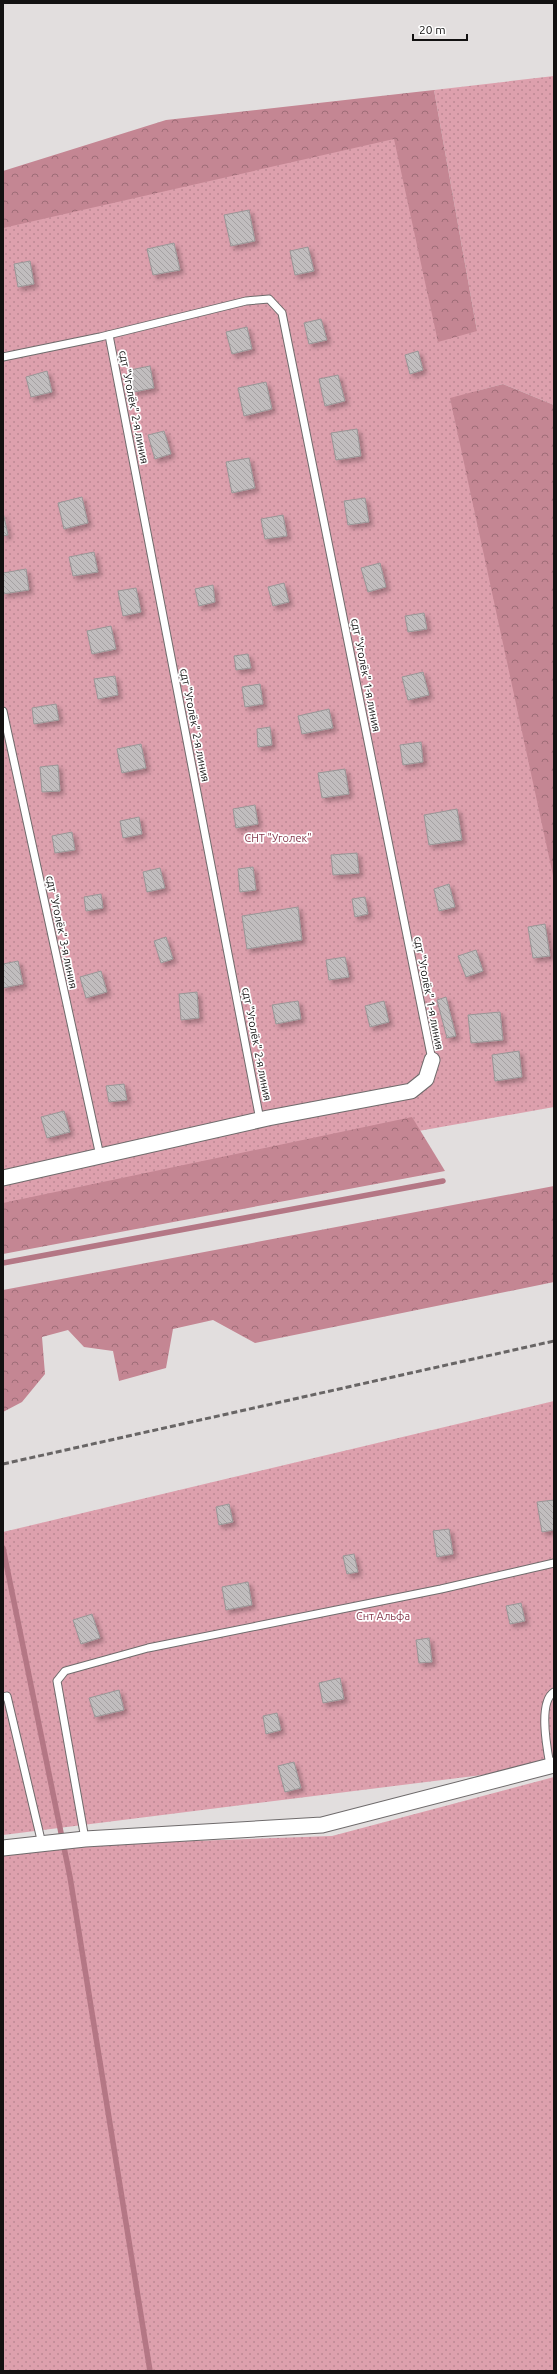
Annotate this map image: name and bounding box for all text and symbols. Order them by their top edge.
scale bar [413,16,467,42]
text: 20 m [419,23,446,36]
street label: сдт "Уголёк" 2-я линия [117,349,151,465]
street label: сдт "Уголёк" 1-я линия [349,617,383,733]
street label: сдт "Уголёк" 2-я линия [178,667,212,783]
park label: СНТ "Уголек" [244,832,312,844]
street label: сдт "Уголёк" 3-я линия [44,874,80,990]
street label: сдт "Уголёк" 1-я линия [412,935,446,1051]
street label: сдт "Уголёк" 2-я линия [240,986,274,1102]
park label: Снт Альфа [356,1610,410,1622]

